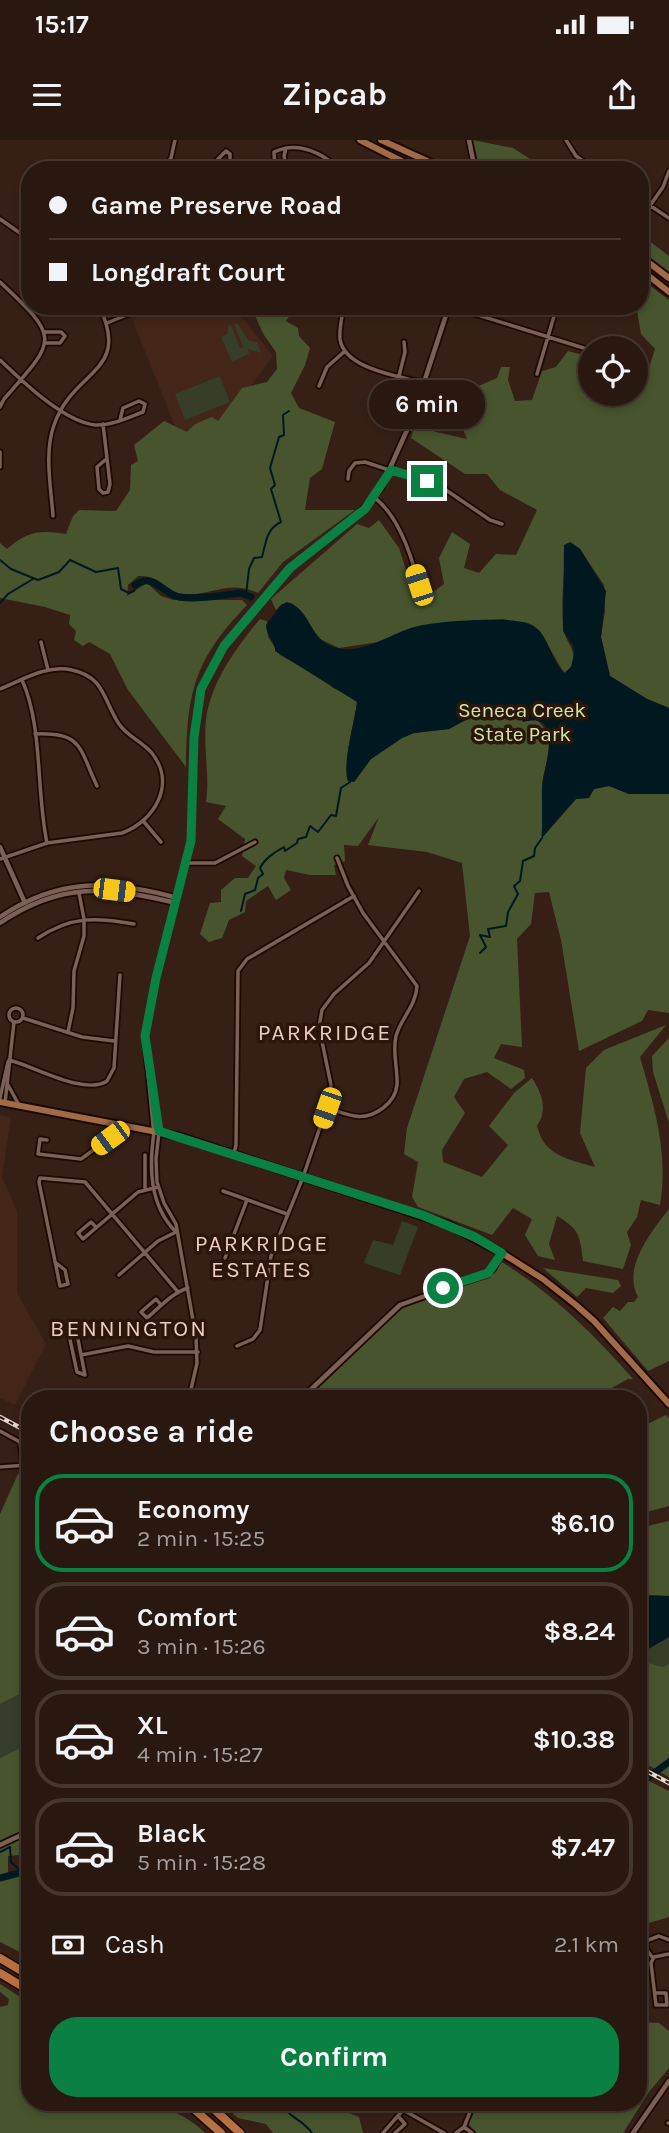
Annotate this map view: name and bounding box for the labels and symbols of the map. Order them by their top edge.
callout: 6 min [369,380,485,428]
route end [411,465,443,497]
car [403,562,436,608]
park label: Seneca Creek State Park [458,698,586,746]
car [92,877,137,903]
district label: PARKRIDGE [258,1019,392,1046]
car [311,1085,344,1131]
car [87,1117,134,1159]
district label: PARKRIDGE ESTATES [195,1230,329,1283]
route start [427,1272,459,1304]
district label: BENNINGTON [50,1315,208,1342]

